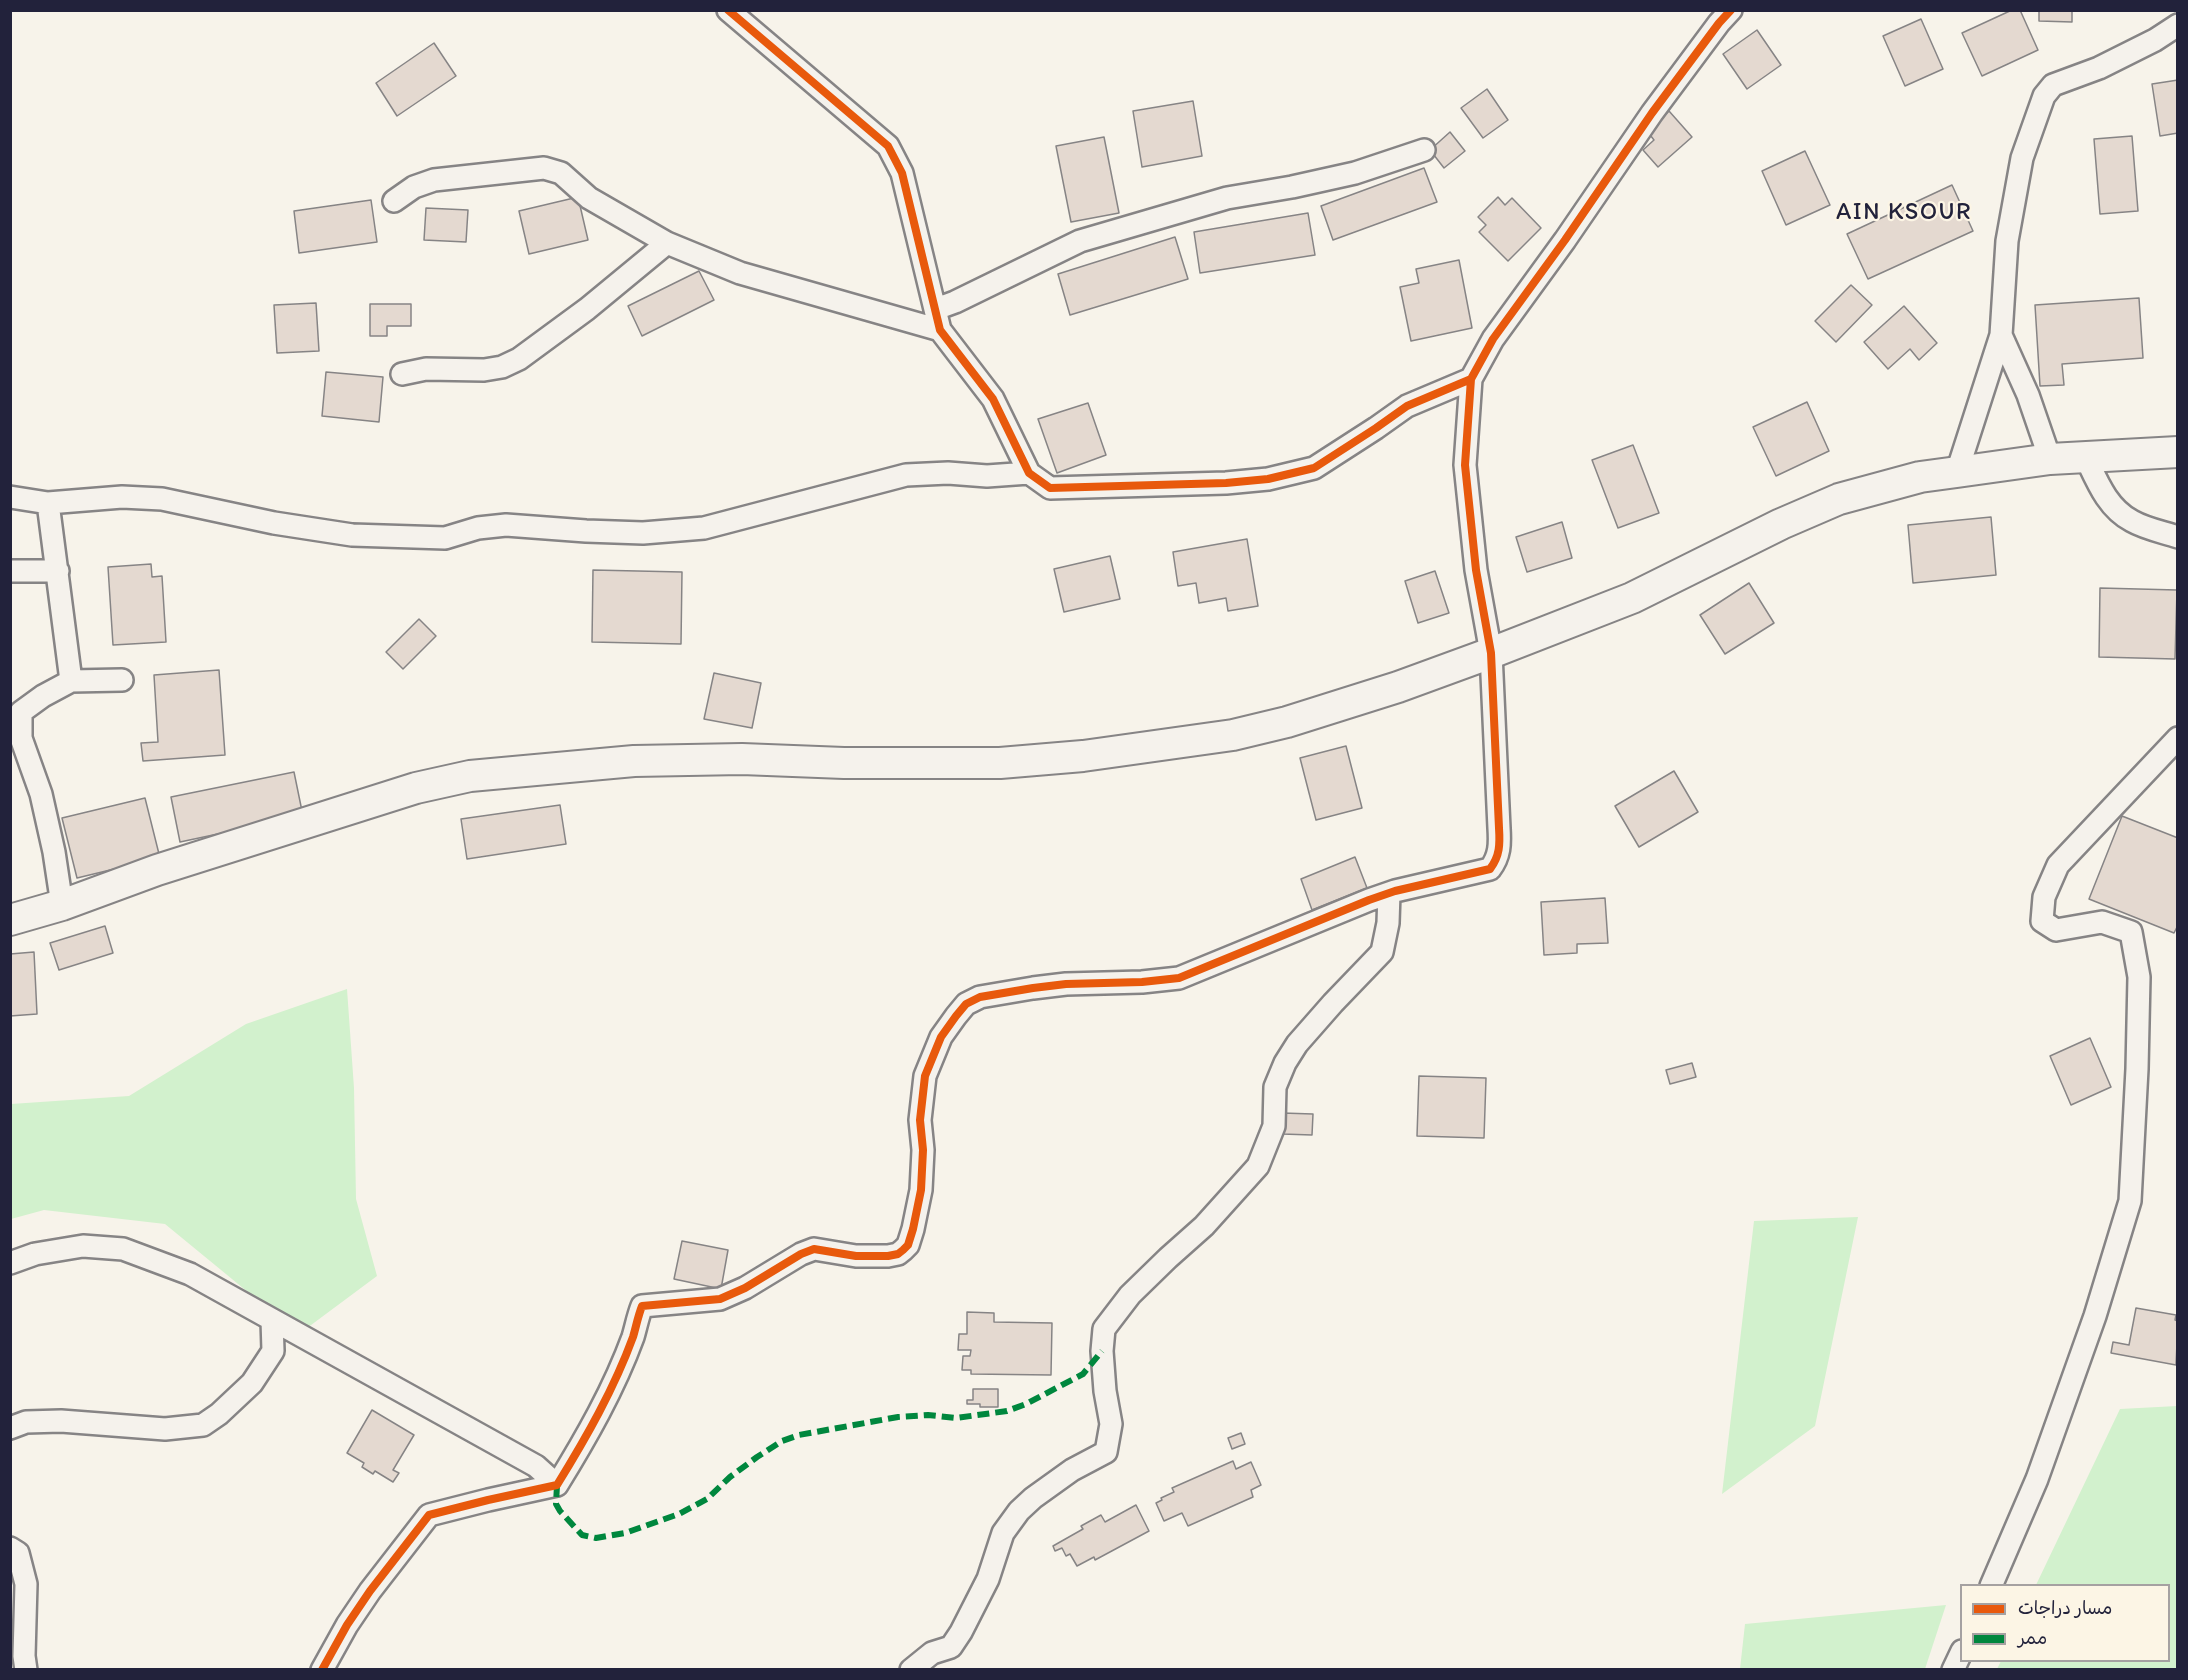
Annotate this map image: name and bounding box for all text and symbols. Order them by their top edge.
district label: AIN KSOUR [1837,199,1971,227]
legend [1960,1584,2170,1662]
text: مسار دراجات [2018,1597,2112,1619]
text: ممر [2018,1627,2047,1649]

